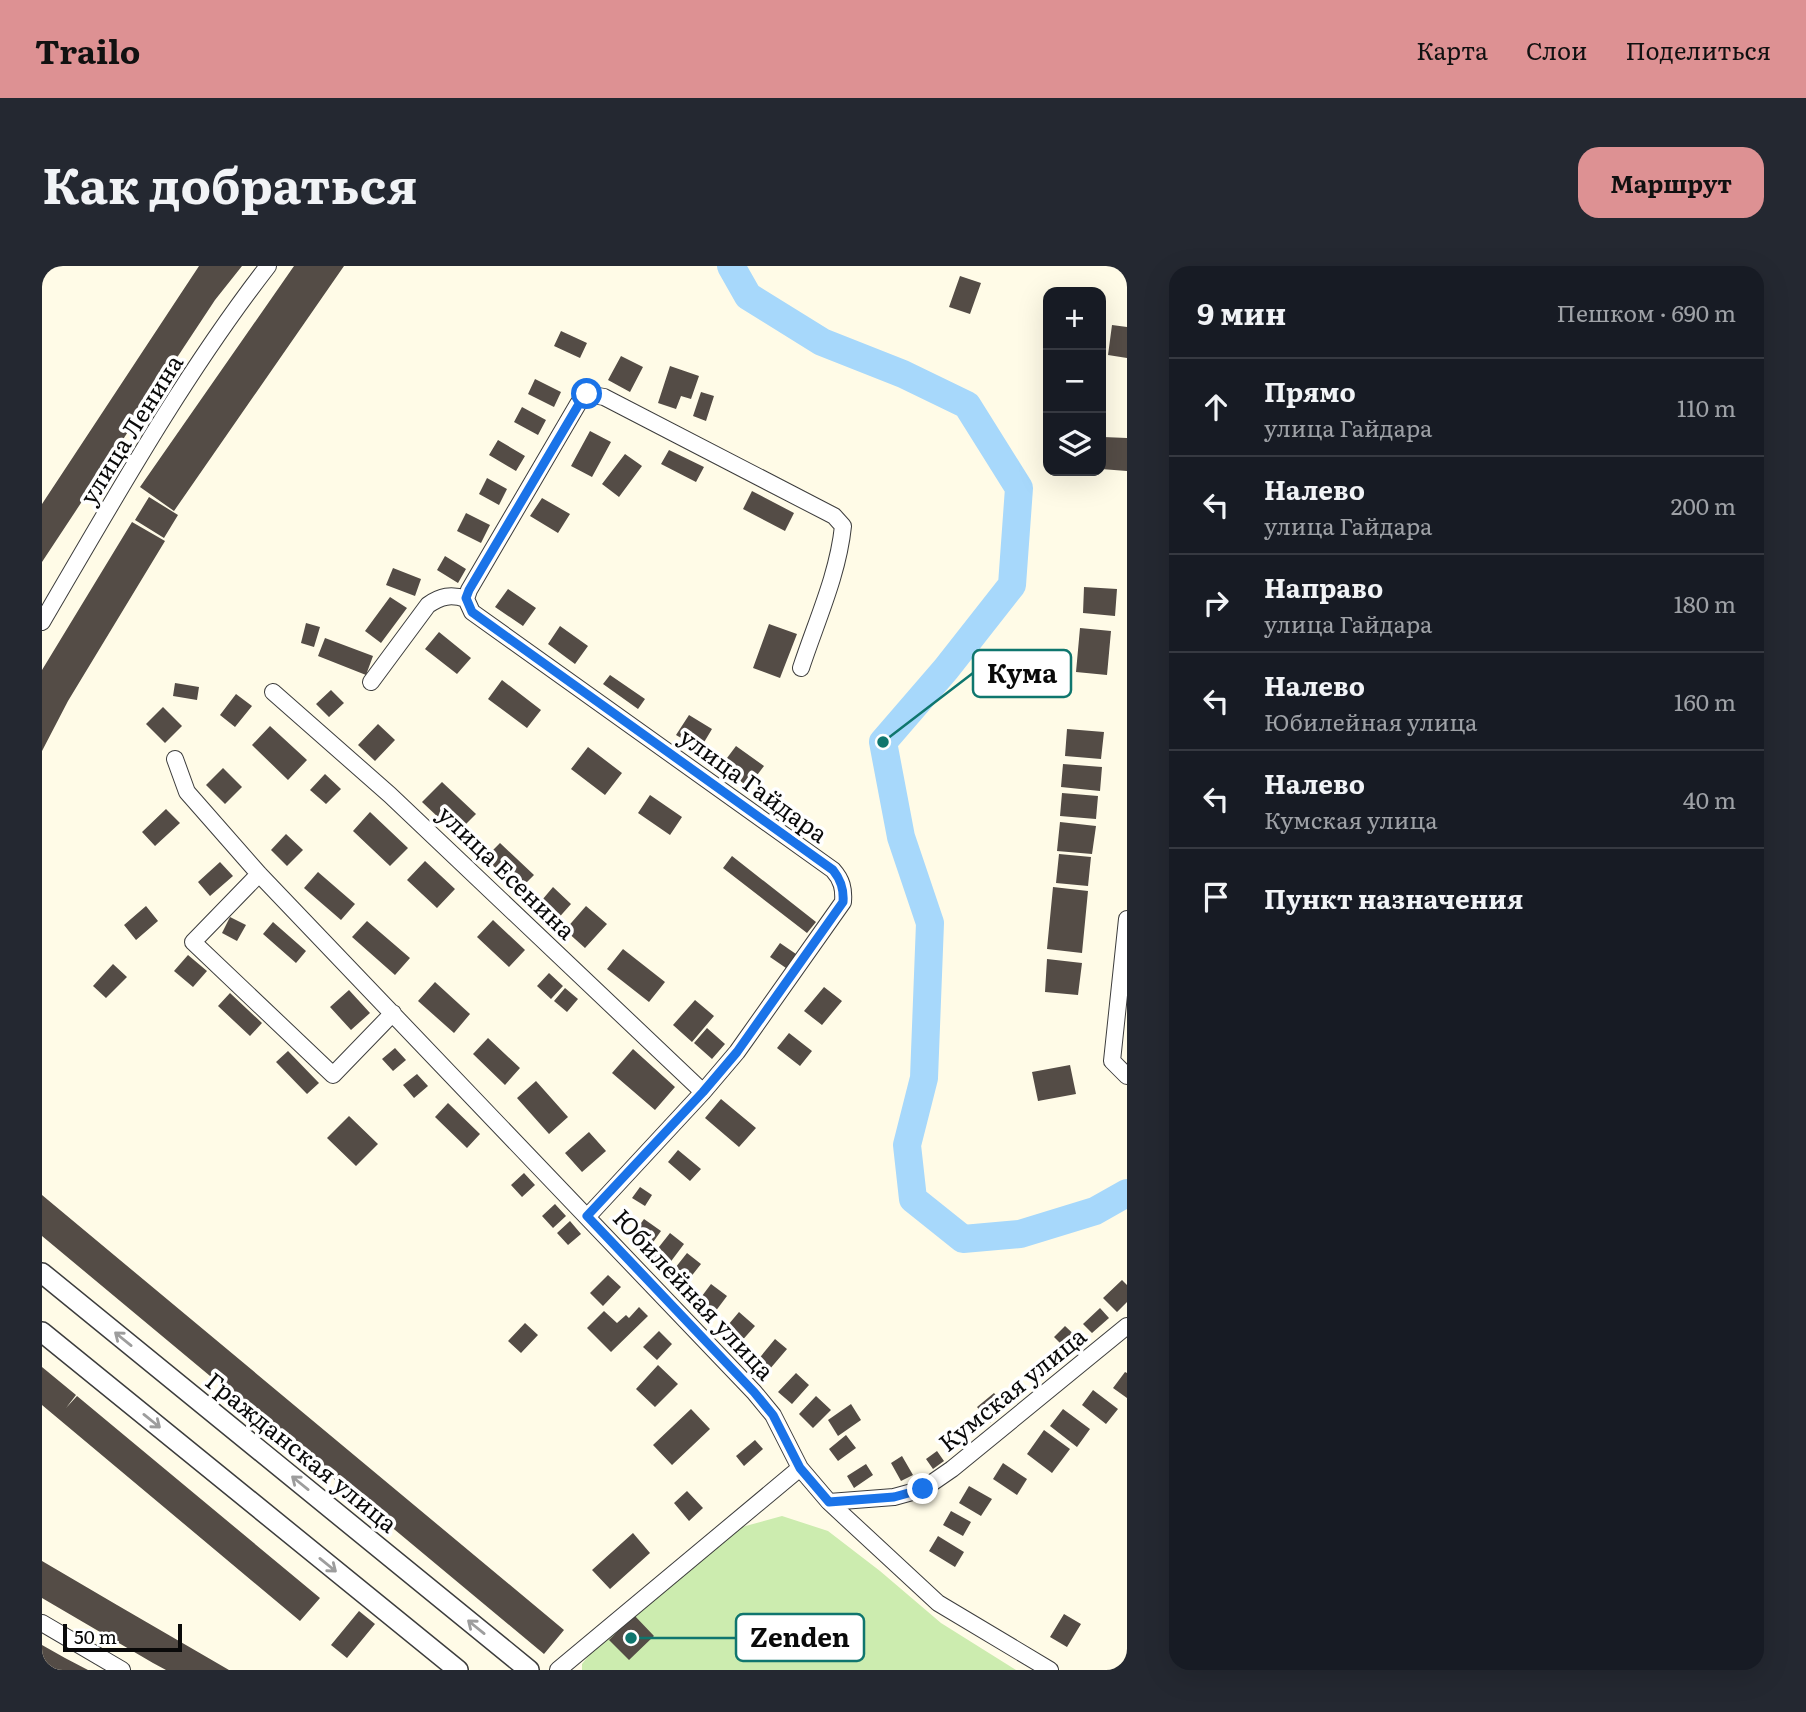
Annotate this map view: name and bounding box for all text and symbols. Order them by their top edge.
text: Trailo [35,25,140,74]
text: Карта [1416,32,1488,67]
text: Слои [1526,32,1587,67]
text: Поделиться [1625,32,1771,67]
text: Как добраться [42,146,418,219]
button: Маршрут [1578,147,1764,218]
map controls [1043,287,1106,476]
button: + [1043,287,1106,350]
text: 9 мин [1197,290,1286,334]
text: Пешком · 690 m [1557,295,1736,329]
street label: улица Ленина [70,347,190,511]
button: − [1043,350,1106,413]
text: Прямо [1264,371,1356,410]
route start [571,378,602,409]
icon: ahead [1197,388,1235,426]
text: 110 m [1677,390,1736,424]
text: улица Гайдара [1264,410,1433,444]
button: layers [1043,413,1106,476]
text: Налево [1264,469,1365,508]
icon: left [1197,486,1235,524]
text: 200 m [1671,488,1736,522]
text: улица Гайдара [1264,508,1433,542]
text: Направо [1264,567,1383,606]
icon: right [1197,584,1235,622]
text: 180 m [1674,586,1736,620]
text: улица Гайдара [1264,606,1433,640]
callout: Кума [973,650,1071,697]
text: Кума [987,652,1057,691]
text: Налево [1264,665,1365,704]
icon: left [1197,682,1235,720]
text: 160 m [1674,684,1736,718]
text: Юбилейная улица [1264,704,1478,738]
street label: улица Гайдара [673,718,836,850]
text: Налево [1264,763,1365,802]
icon: left [1197,780,1235,818]
text: 40 m [1683,782,1736,816]
street label: улица Есенина [431,796,585,946]
text: Кумская улица [1264,802,1438,836]
icon: arrive [1197,878,1235,916]
text: Пункт назначения [1264,878,1523,917]
street label: Юбилейная улица [606,1200,784,1387]
street label: Кумская улица [930,1317,1093,1459]
one-way arrow [115,1331,133,1347]
street label: Гражданская улица [199,1363,406,1540]
one-way arrow [142,1414,160,1429]
route end [907,1473,938,1504]
one-way arrow [291,1475,309,1491]
one-way arrow [319,1557,337,1573]
callout: Zenden [736,1614,864,1661]
text: Zenden [750,1616,850,1655]
one-way arrow [467,1619,485,1635]
scale bar [63,1621,182,1653]
text: 50 m [74,1622,117,1650]

